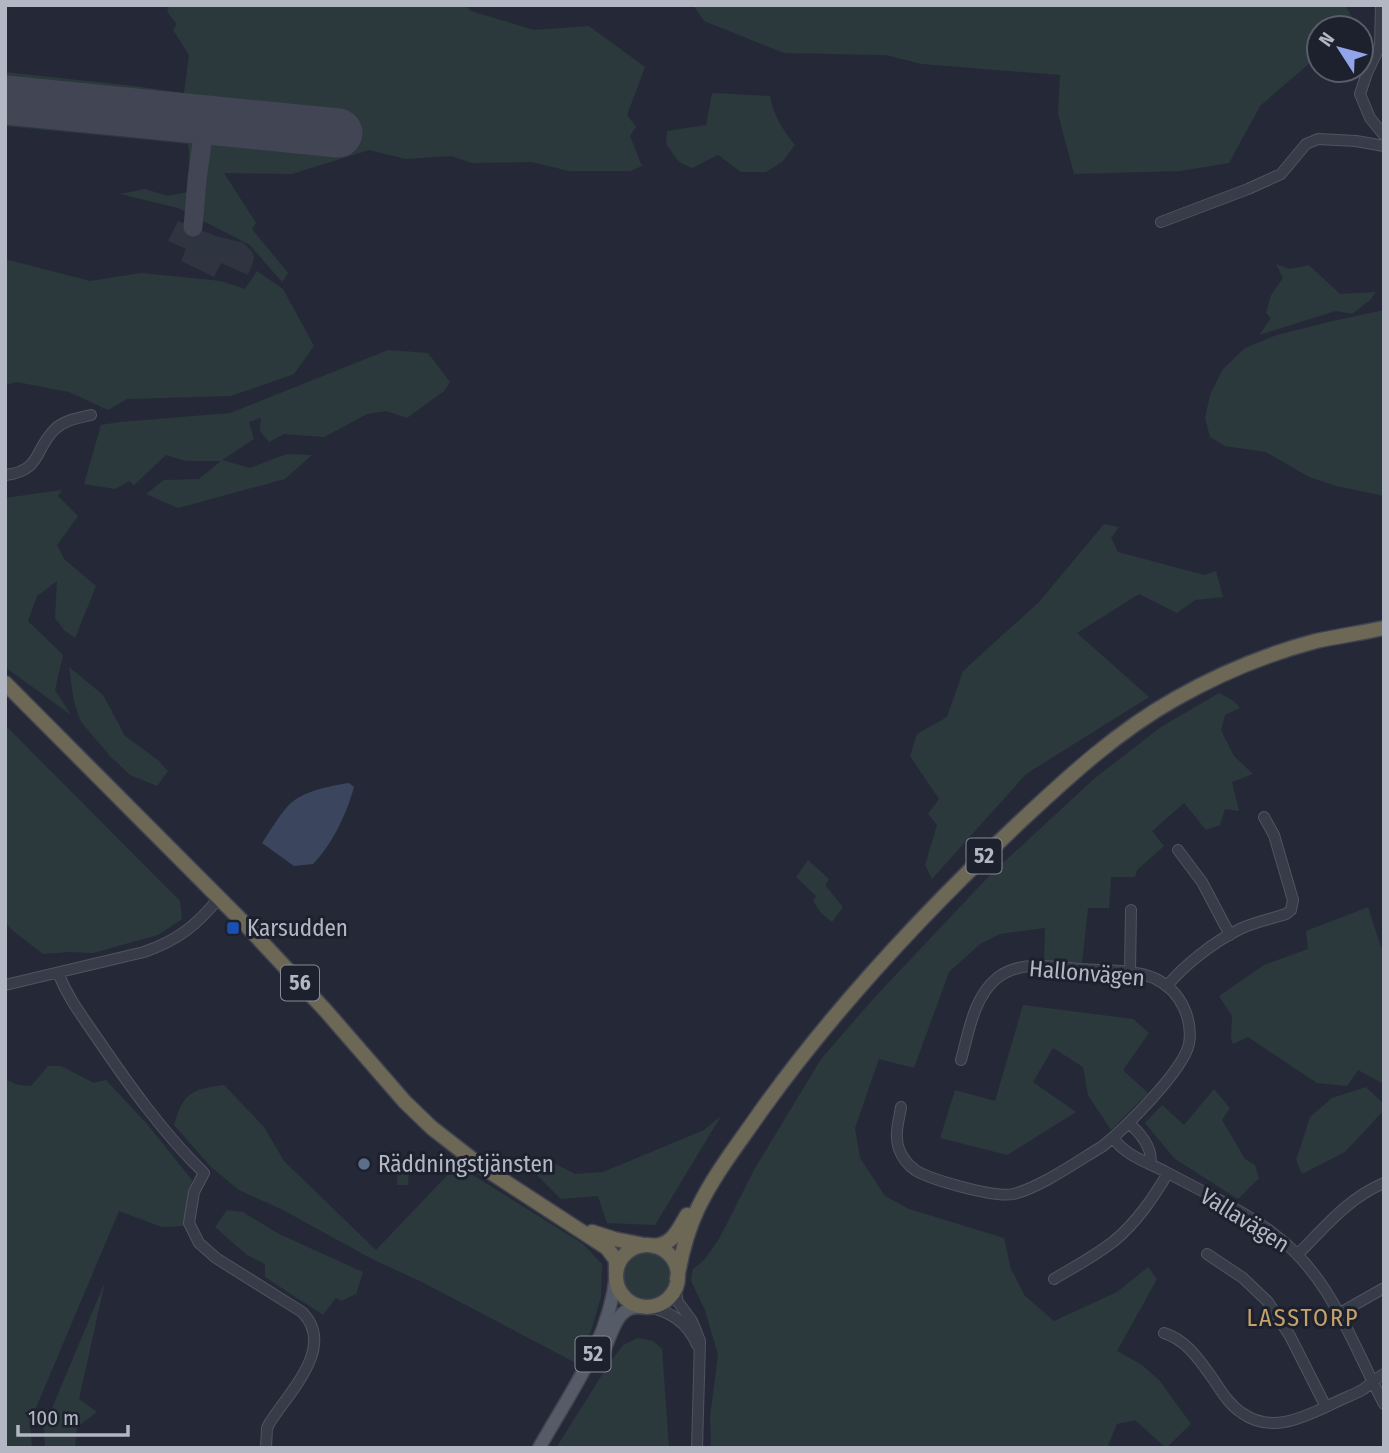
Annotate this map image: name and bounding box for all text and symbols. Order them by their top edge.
north arrow [1305,14,1375,84]
text: N [1314,28,1339,51]
road number: 52 [967,838,1002,874]
place label: Karsudden [247,914,348,942]
marker: Karsudden [225,920,241,936]
street label: Hallonvägen [1028,954,1146,992]
road number: 56 [281,965,319,1000]
place label: Räddningstjänsten [378,1150,554,1178]
marker: Räddningstjänsten [356,1156,372,1172]
street label: Vallavägen [1195,1182,1295,1258]
district label: LASSTORP [1246,1304,1360,1332]
road number: 52 [576,1336,610,1372]
scale bar [18,1394,128,1438]
text: 100 m [28,1405,79,1431]

